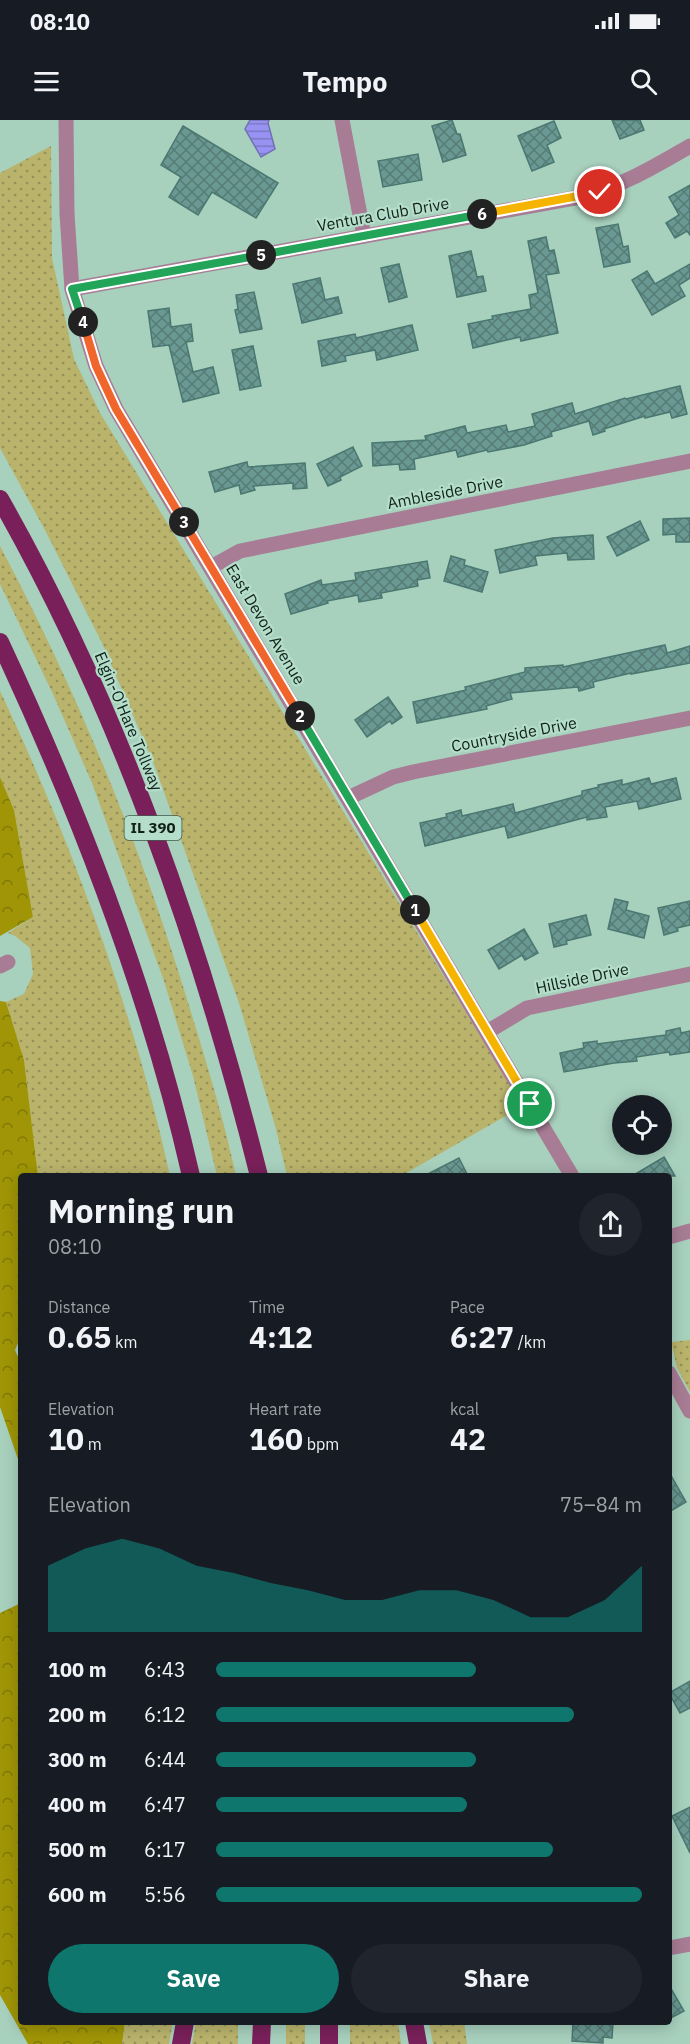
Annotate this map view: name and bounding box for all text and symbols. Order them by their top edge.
text: 08:10 [30,7,90,36]
text: Tempo [303,64,387,99]
icon: menu [30,65,63,98]
icon: search [627,65,660,98]
pin [574,166,625,217]
icon: check [583,175,616,208]
street label: Ventura Club Drive [316,193,451,235]
pin: 6 [467,199,497,229]
text: 6 [477,204,487,224]
pin: 5 [246,240,276,270]
text: 5 [256,245,266,265]
pin: 4 [68,307,98,337]
text: 4 [78,312,88,332]
street label: Ambleside Drive [385,471,505,513]
pin: 3 [169,507,199,537]
text: 3 [179,512,189,532]
street label: East Devon Avenue [222,560,310,688]
street label: Elgin-O'Hare Tollway [91,648,167,794]
pin: 2 [285,701,315,731]
text: 2 [295,706,305,726]
street label: Countryside Drive [450,712,579,756]
road number: IL 390 [124,816,182,840]
pin: 1 [400,895,430,925]
text: 1 [410,900,420,920]
street label: Hillside Drive [534,958,631,998]
pin [504,1078,555,1129]
icon: arrive [513,1087,546,1120]
map controls [612,1095,672,1155]
button: locate [612,1095,672,1155]
text: Morning run [48,1189,234,1232]
button: share [579,1193,642,1256]
text: 08:10 [48,1233,102,1260]
text: Distance [48,1297,110,1317]
text: Time [249,1297,285,1317]
text: Pace [450,1297,485,1317]
text: 0.65 [48,1317,111,1356]
text: 4:12 [249,1317,313,1356]
text: 6:27 [450,1317,514,1356]
text: km [111,1332,138,1352]
text: /km [514,1332,546,1352]
text: Elevation [48,1399,114,1419]
text: Heart rate [249,1399,322,1419]
text: kcal [450,1399,479,1419]
text: 10 [48,1419,84,1458]
text: 160 [249,1419,303,1458]
text: 42 [450,1419,486,1458]
text: m [84,1434,102,1454]
text: bpm [303,1434,339,1454]
text: Elevation [48,1491,131,1518]
text: 75–84 m [560,1491,642,1518]
text: 100 m [48,1656,107,1683]
text: 6:43 [144,1656,186,1683]
text: 200 m [48,1701,107,1728]
text: 6:12 [144,1701,186,1728]
text: 300 m [48,1746,107,1773]
text: 6:44 [144,1746,186,1773]
text: 400 m [48,1791,107,1818]
text: 6:47 [144,1791,186,1818]
text: 500 m [48,1836,107,1863]
text: 6:17 [144,1836,186,1863]
text: 600 m [48,1881,107,1908]
text: 5:56 [144,1881,186,1908]
button: Save [48,1944,339,2013]
button: Share [351,1944,642,2013]

